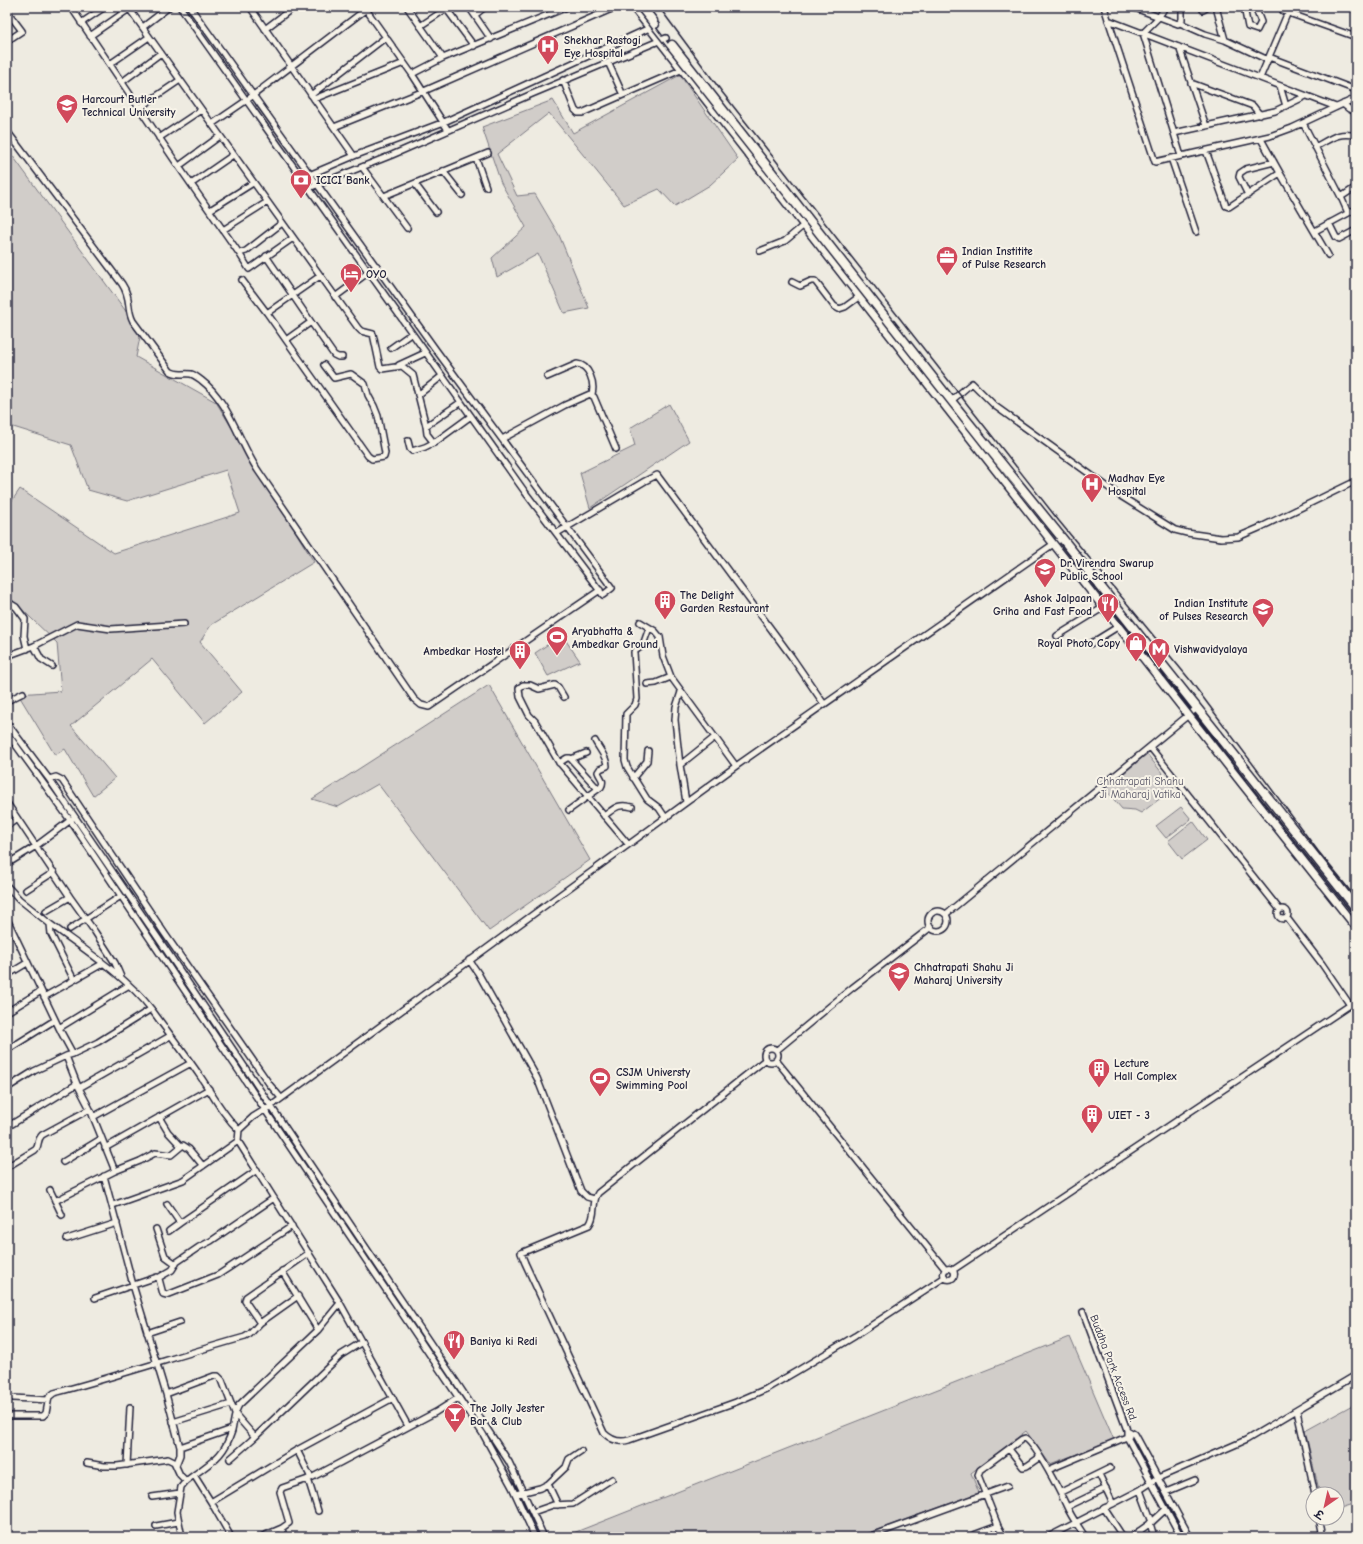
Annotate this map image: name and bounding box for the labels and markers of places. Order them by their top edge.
hospital icon: Shekhar Rastogi Eye Hospital [535,33,561,66]
place label: Shekhar Rastogi Eye Hospital [564,34,641,60]
school or university icon: Harcourt Butler Technical University [54,92,80,125]
place label: Harcourt Butler Technical University [82,93,176,119]
bank icon: ICICI Bank [288,167,314,200]
place label: ICICI Bank [316,174,370,187]
office icon: Indian Institite of Pulse Research [934,244,960,277]
place label: Indian Institite of Pulse Research [962,245,1046,271]
hotel icon: OYO [338,261,364,294]
place label: OYO [366,268,386,281]
hospital icon: Madhav Eye Hospital [1079,471,1105,504]
place label: Madhav Eye Hospital [1108,472,1166,498]
school or university icon: Dr. Virendra Swarup Public School [1032,556,1058,589]
place label: Dr. Virendra Swarup Public School [1060,557,1154,583]
building icon: The Delight Garden Restaurant [652,588,678,621]
place label: The Delight Garden Restaurant [680,589,769,615]
restaurant icon: Ashok Jalpaan Griha and Fast Food [1095,591,1121,624]
place label: Ashok Jalpaan Griha and Fast Food [993,592,1092,618]
school or university icon: Indian Institute of Pulses Research [1250,596,1276,629]
place label: Indian Institute of Pulses Research [1159,597,1249,623]
sports icon: Aryabhatta & Ambedkar Ground [544,624,570,657]
place label: Aryabhatta & Ambedkar Ground [572,625,658,651]
shop icon: Royal Photo Copy [1123,630,1149,663]
metro station icon: Vishwavidyalaya [1146,636,1172,669]
place label: Royal Photo Copy [1038,637,1120,650]
building icon: Ambedkar Hostel [507,638,533,671]
place label: Vishwavidyalaya [1174,643,1248,656]
place label: Ambedkar Hostel [424,645,504,658]
school or university icon: Chhatrapati Shahu Ji Maharaj University [886,960,912,993]
place label: Chhatrapati Shahu Ji Maharaj University [914,961,1013,987]
building icon: Lecture Hall Complex [1086,1056,1112,1089]
place label: Lecture Hall Complex [1114,1057,1177,1083]
sports icon: CSJM Universty Swimming Pool [587,1065,613,1098]
place label: CSJM Universty Swimming Pool [616,1066,690,1092]
building icon: UIET - 3 [1079,1102,1105,1135]
place label: UIET - 3 [1108,1109,1150,1122]
restaurant icon: Baniya ki Redi [441,1328,467,1361]
place label: Baniya ki Redi [470,1335,538,1348]
bar icon: The Jolly Jester Bar & Club [442,1401,468,1434]
place label: The Jolly Jester Bar & Club [470,1402,545,1428]

